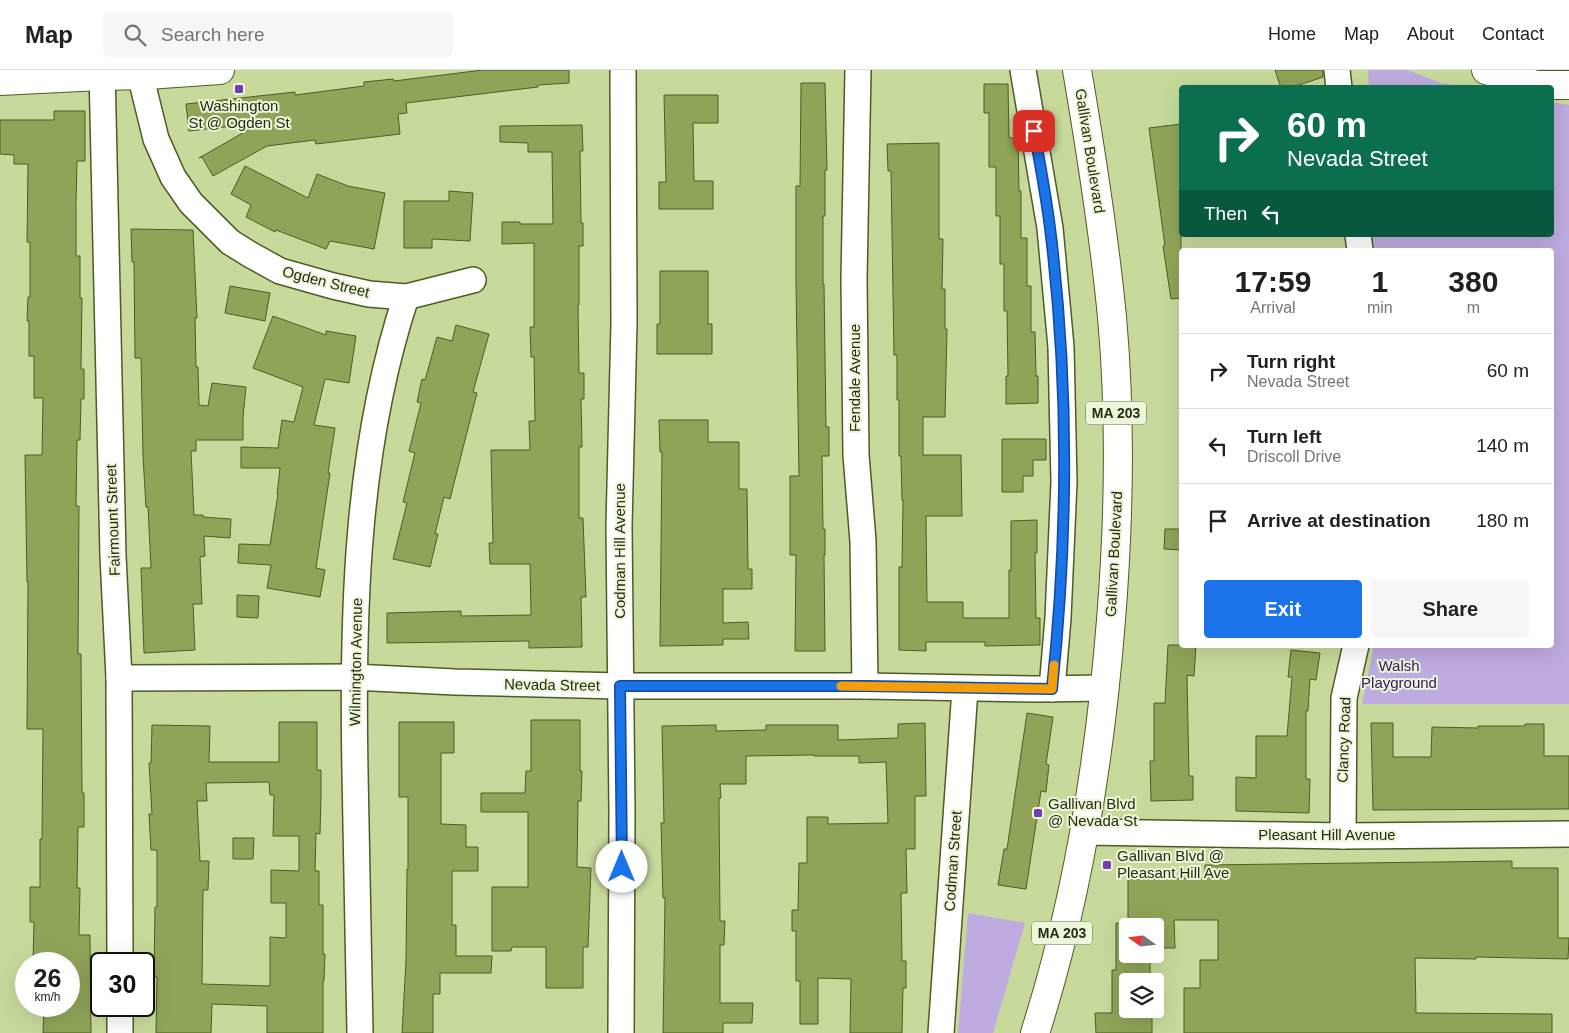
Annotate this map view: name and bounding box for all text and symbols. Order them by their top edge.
search box [103,12,453,57]
text: Map [25,21,73,48]
icon: search [121,21,149,49]
text: Search here [161,24,265,45]
text: Home [1268,24,1316,44]
text: Map [1344,24,1379,44]
text: About [1407,24,1454,44]
text: Contact [1482,24,1544,44]
marker: Washington St @ Ogden St [233,83,245,95]
street label: Gallivan Boulevard [1072,87,1109,214]
place label: Washington St @ Ogden St [188,97,290,131]
icon: right [1204,105,1269,170]
text: 60 m [1287,105,1367,144]
pin [1013,110,1055,152]
icon: arrive [1020,117,1048,145]
text: Nevada Street [1287,146,1428,171]
icon: left [1257,200,1285,228]
text: Then [1204,203,1247,224]
street label: Ogden Street [281,262,372,301]
text: 17:59 [1235,265,1311,298]
text: 1 [1371,265,1388,298]
text: 380 [1448,265,1498,298]
text: Arrival [1250,299,1296,316]
text: min [1367,299,1393,316]
text: m [1467,299,1480,316]
street label: Fendale Avenue [846,324,863,432]
text: Turn right [1247,351,1335,372]
icon: right [1204,357,1232,385]
text: 60 m [1487,360,1529,381]
text: Nevada Street [1247,373,1349,390]
road number: MA 203 [1086,402,1146,424]
text: Turn left [1247,426,1322,447]
icon: left [1204,432,1232,460]
text: 140 m [1476,435,1529,456]
text: Driscoll Drive [1247,448,1341,465]
street label: Fairmount Street [102,463,123,576]
street label: Codman Hill Avenue [611,483,628,619]
street label: Gallivan Boulevard [1102,491,1125,617]
icon: arrive [1204,507,1232,535]
text: Arrive at destination [1247,510,1431,531]
text: 180 m [1476,510,1529,531]
button: Exit [1204,580,1362,638]
button: Share [1372,580,1529,638]
street label: Wilmington Avenue [346,598,365,726]
park label: Walsh Playground [1361,657,1437,691]
street label: Nevada Street [504,675,601,694]
street label: Clancy Road [1334,697,1353,783]
place label: Gallivan Blvd @ Nevada St [1048,795,1138,829]
marker: Gallivan Blvd @ Nevada St [1032,807,1044,819]
street label: Codman Street [941,809,965,912]
street label: Pleasant Hill Avenue [1258,826,1396,843]
position arrow [595,840,647,892]
place label: Gallivan Blvd @ Pleasant Hill Ave [1117,847,1229,881]
marker: Gallivan Blvd @ Pleasant Hill Ave [1101,859,1113,871]
north arrow [1119,918,1164,962]
map controls [1119,918,1164,1018]
road number: MA 203 [1032,921,1092,944]
speed limit sign: 30 [90,952,155,1017]
text: 26 [34,964,61,992]
button: layers [1119,973,1164,1018]
text: km/h [34,990,61,1004]

